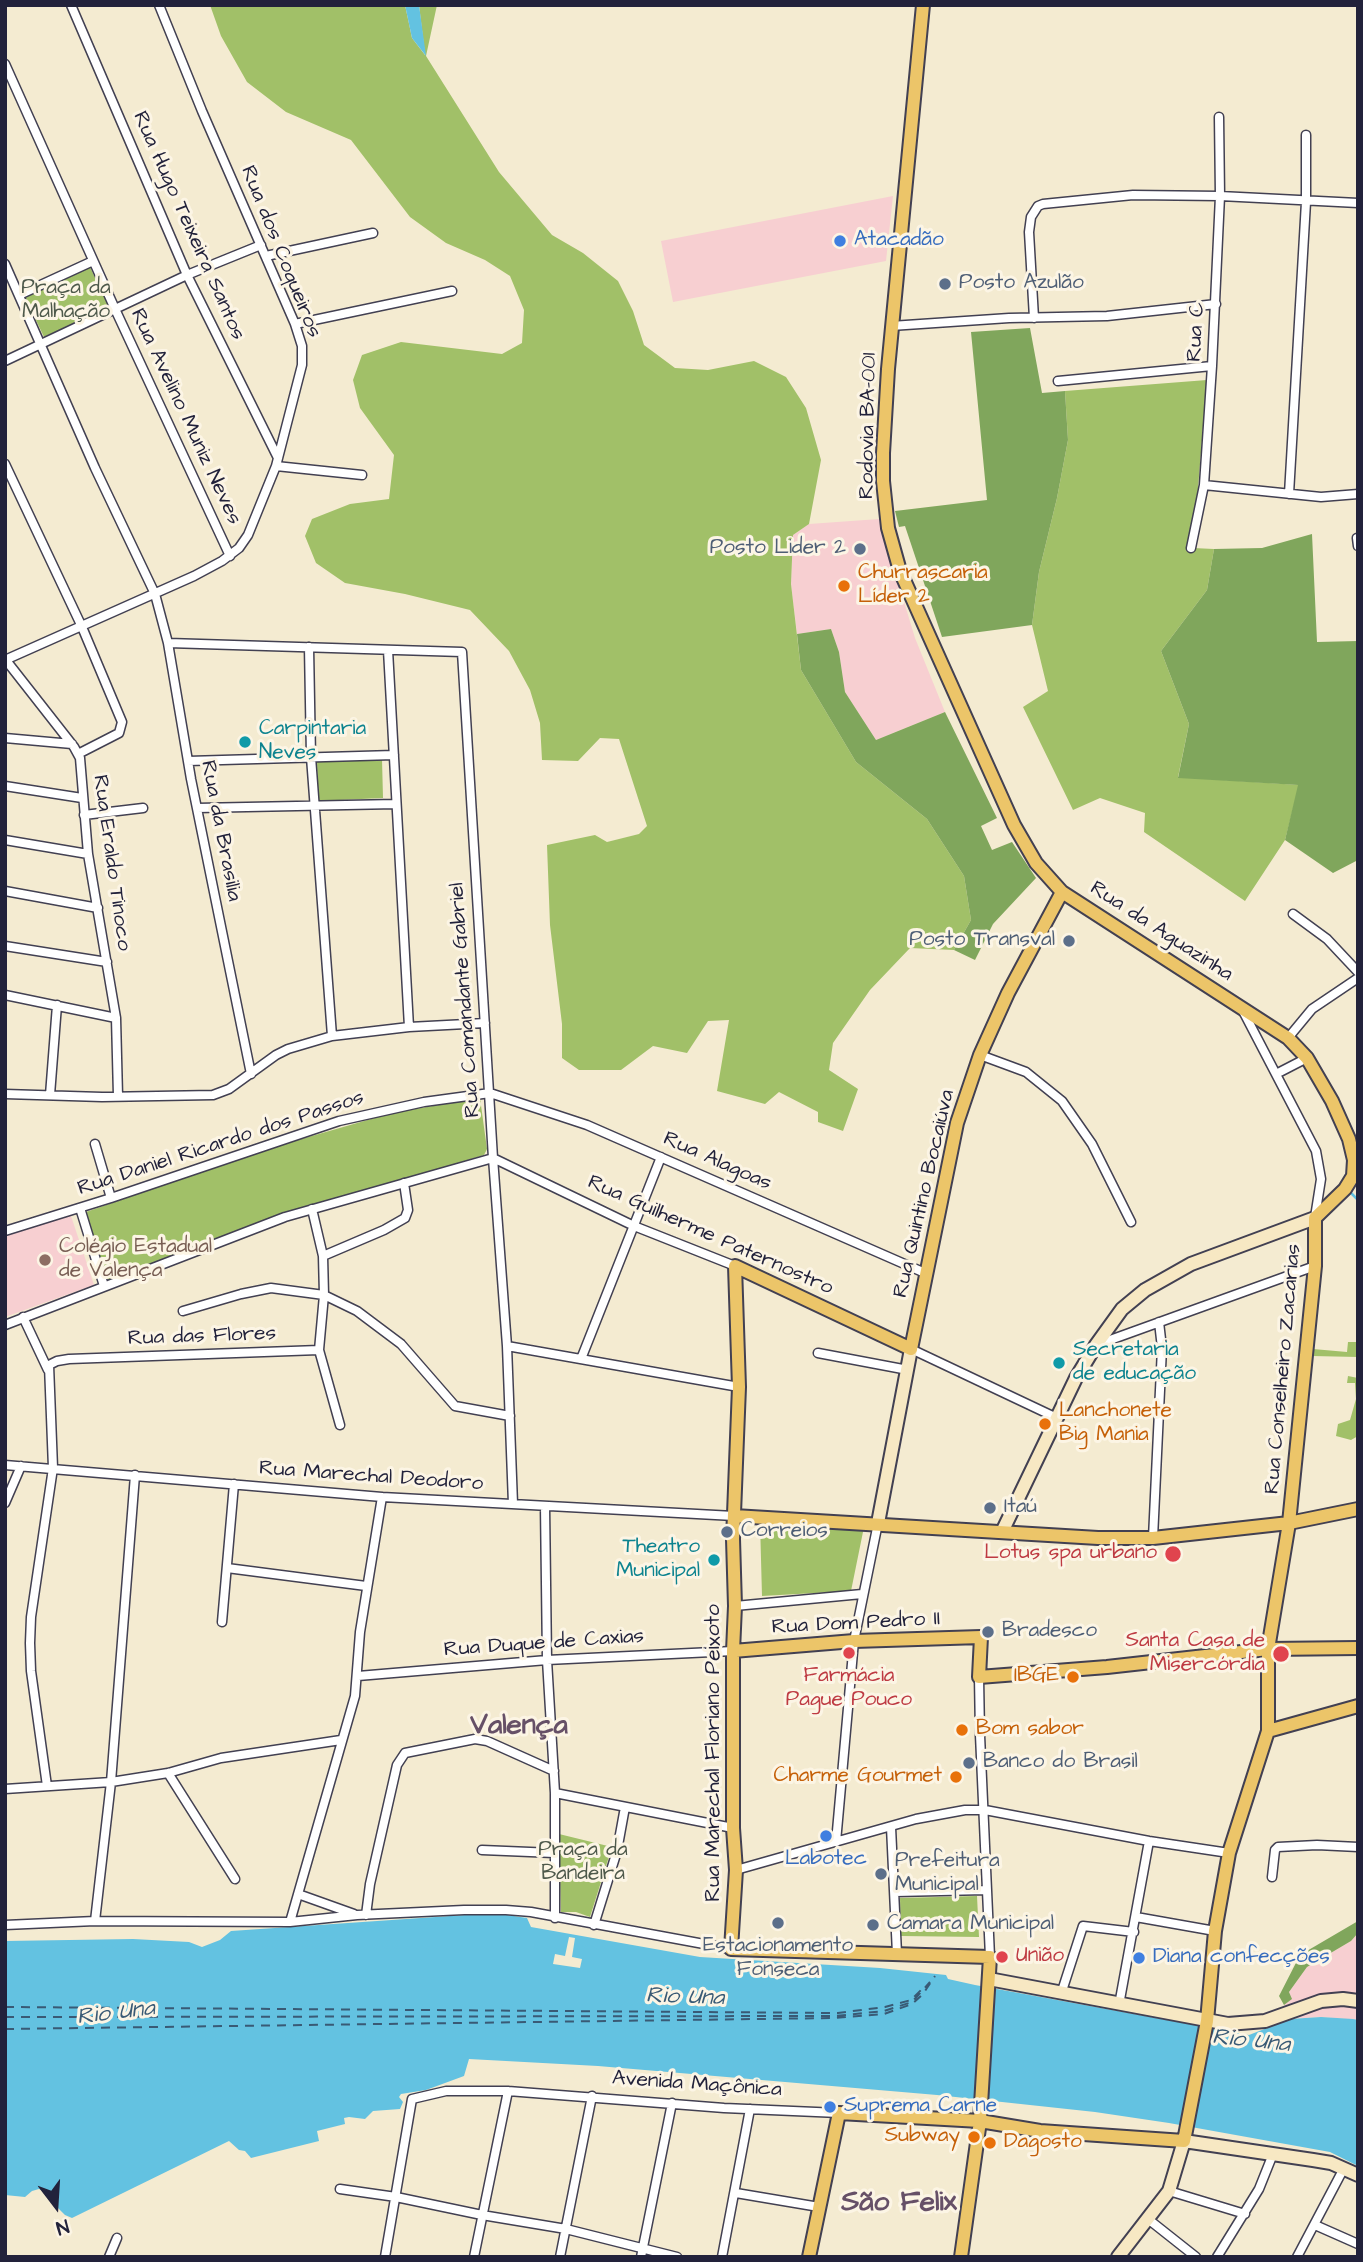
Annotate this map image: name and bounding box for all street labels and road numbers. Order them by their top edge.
street label: Rua Hugo Teixeira Santos [126,108,250,344]
street label: Rua dos Coqueiros [234,163,326,341]
street label: Rua C [1183,302,1211,362]
street label: Rua Avelino Muniz Neves [124,305,246,529]
street label: Rodovia BA-001 [855,352,883,500]
street label: Rua da Brasilia [194,759,246,903]
street label: Rua Eraldo Tinoco [86,773,136,953]
street label: Rua da Aguazinha [1085,876,1237,988]
street label: Rua Comandante Gabriel [445,882,487,1118]
street label: Rua Daniel Ricardo dos Passos [75,1086,367,1202]
street label: Rua Quintino Bocaiúva [889,1088,961,1300]
street label: Rua Alagoas [659,1127,775,1197]
street label: Rua Guilherme Paternostro [583,1170,837,1302]
street label: Rua Conselheiro Zacarias [1261,1243,1307,1495]
street label: Rua das Flores [127,1322,277,1352]
street label: Rua Marechal Deodoro [258,1457,484,1497]
street label: Rua Marechal Floriano Peixoto [702,1604,728,1902]
street label: Rua Dom Pedro II [771,1607,941,1641]
street label: Rua Duque de Caxias [443,1624,645,1664]
street label: Avenida Maçônica [611,2066,783,2104]

